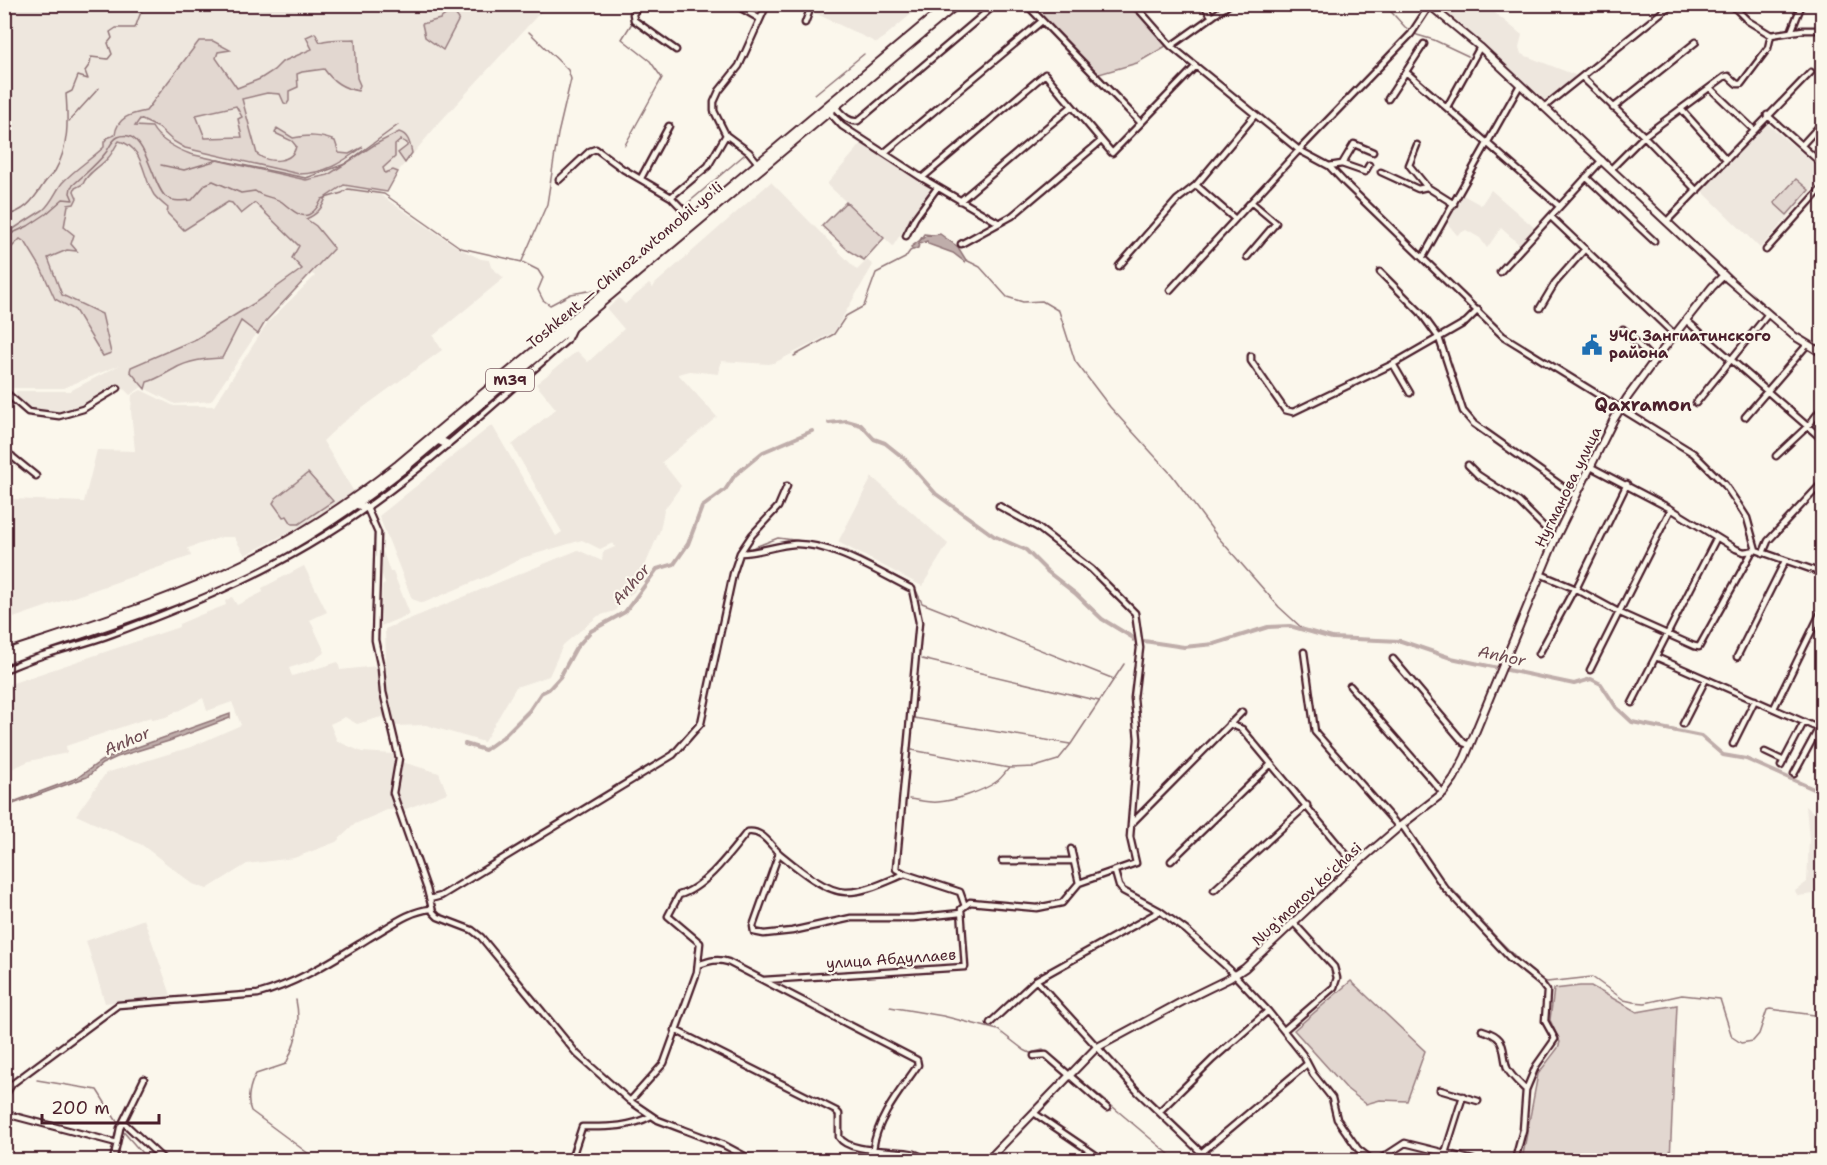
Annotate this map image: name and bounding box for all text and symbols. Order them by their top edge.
street label: Toshkent — Chinoz avtomobil yoʻli [523,177,727,353]
place label: УЧС Зангиатинского района [1609,326,1771,363]
public building icon: УЧС Зангиатинского района [1580,333,1604,357]
road number: M39 [486,369,534,391]
district label: Qaxramon [1594,393,1692,417]
street label: Нугманова улица [1530,423,1606,551]
water label: Anhor [607,559,655,609]
water label: Anhor [1476,641,1528,671]
water label: Anhor [101,722,154,760]
street label: Nugʻmonov koʻchasi [1248,838,1366,950]
street label: улица Абдуллаев [825,944,957,974]
scale bar [42,1087,159,1125]
text: 200 m [51,1096,110,1120]

